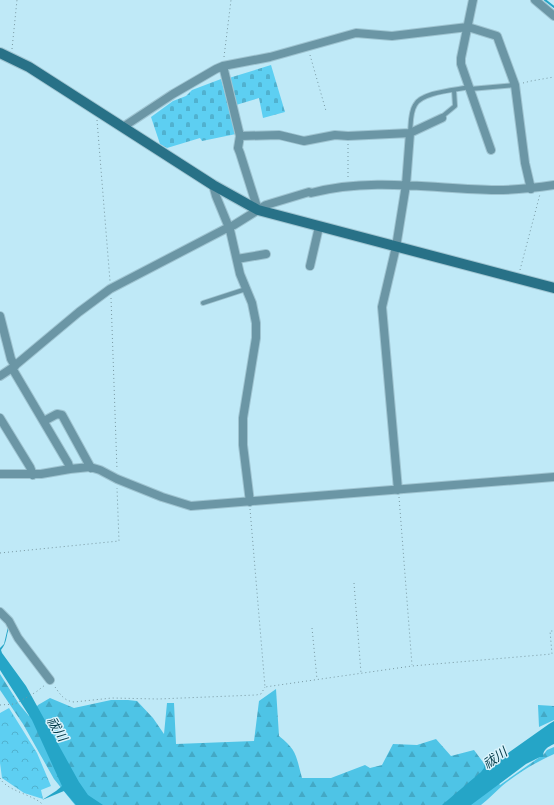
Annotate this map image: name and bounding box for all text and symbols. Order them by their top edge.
water label: 祓川 [43,713,72,746]
water label: 祓川 [479,742,512,772]

